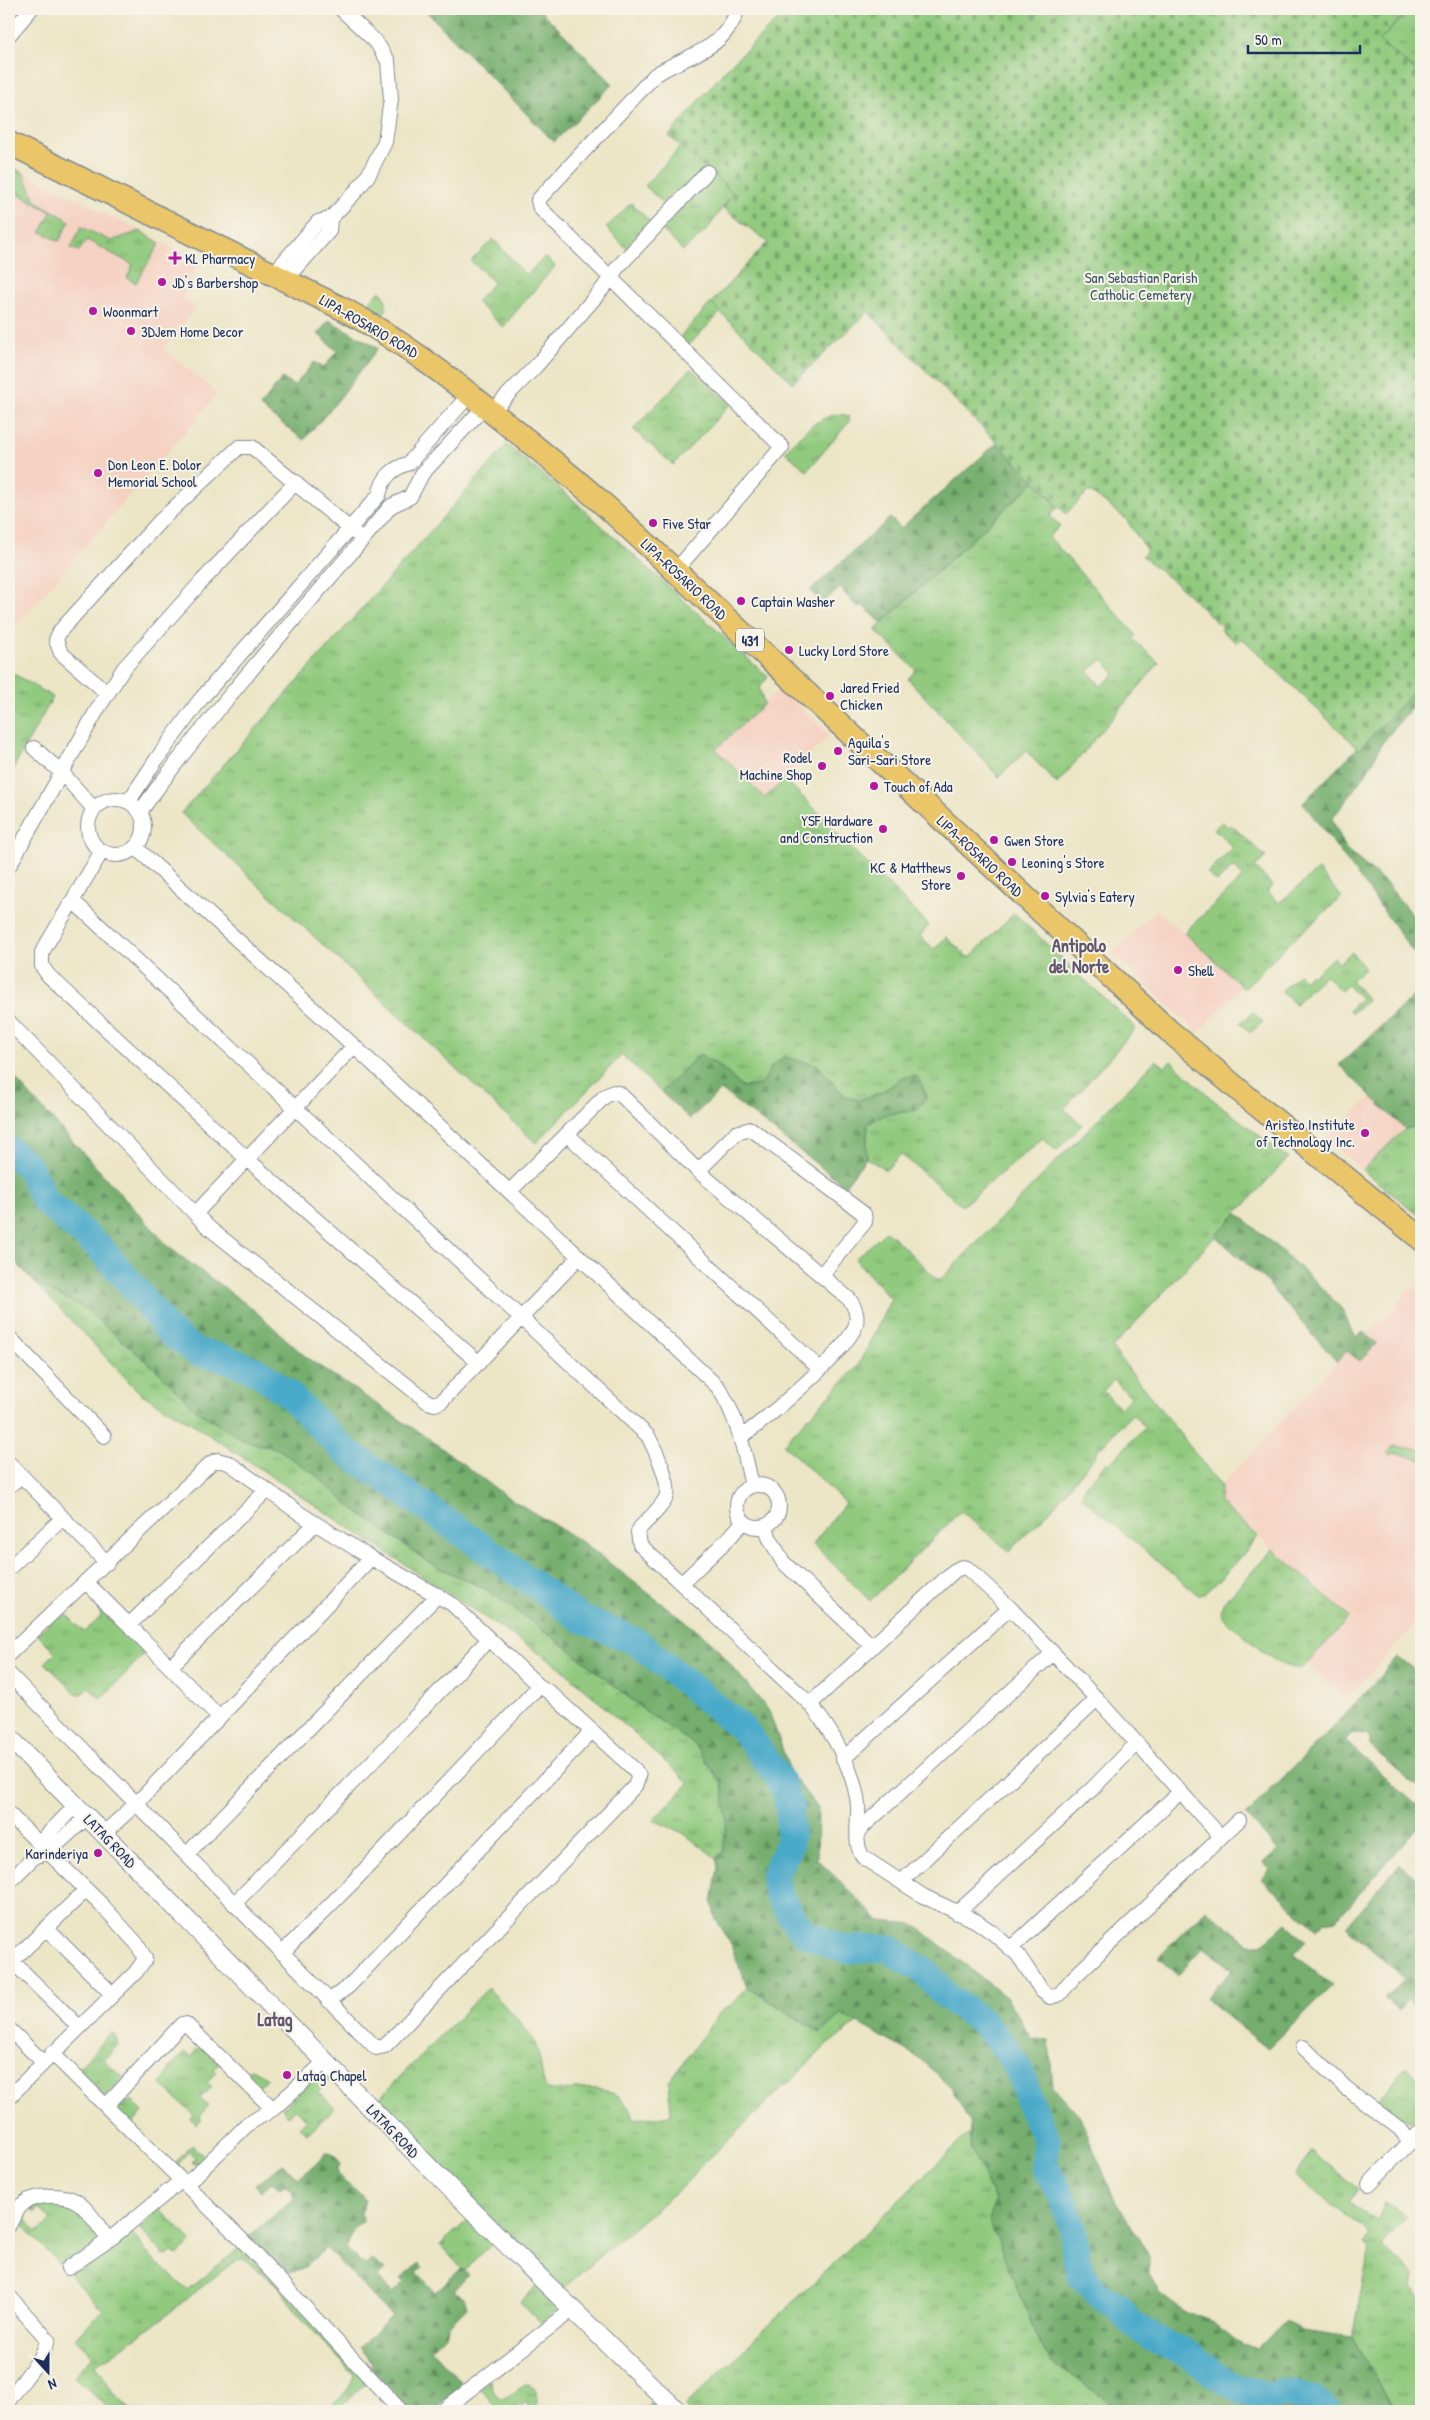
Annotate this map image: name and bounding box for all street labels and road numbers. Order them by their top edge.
street label: LIPA-ROSARIO ROAD [316,289,423,363]
street label: LIPA-ROSARIO ROAD [636,534,732,625]
road number: 431 [736,628,764,652]
street label: LIPA-ROSARIO ROAD [932,811,1028,902]
street label: LATAG ROAD [79,1809,142,1873]
street label: LATAG ROAD [362,2099,425,2163]

